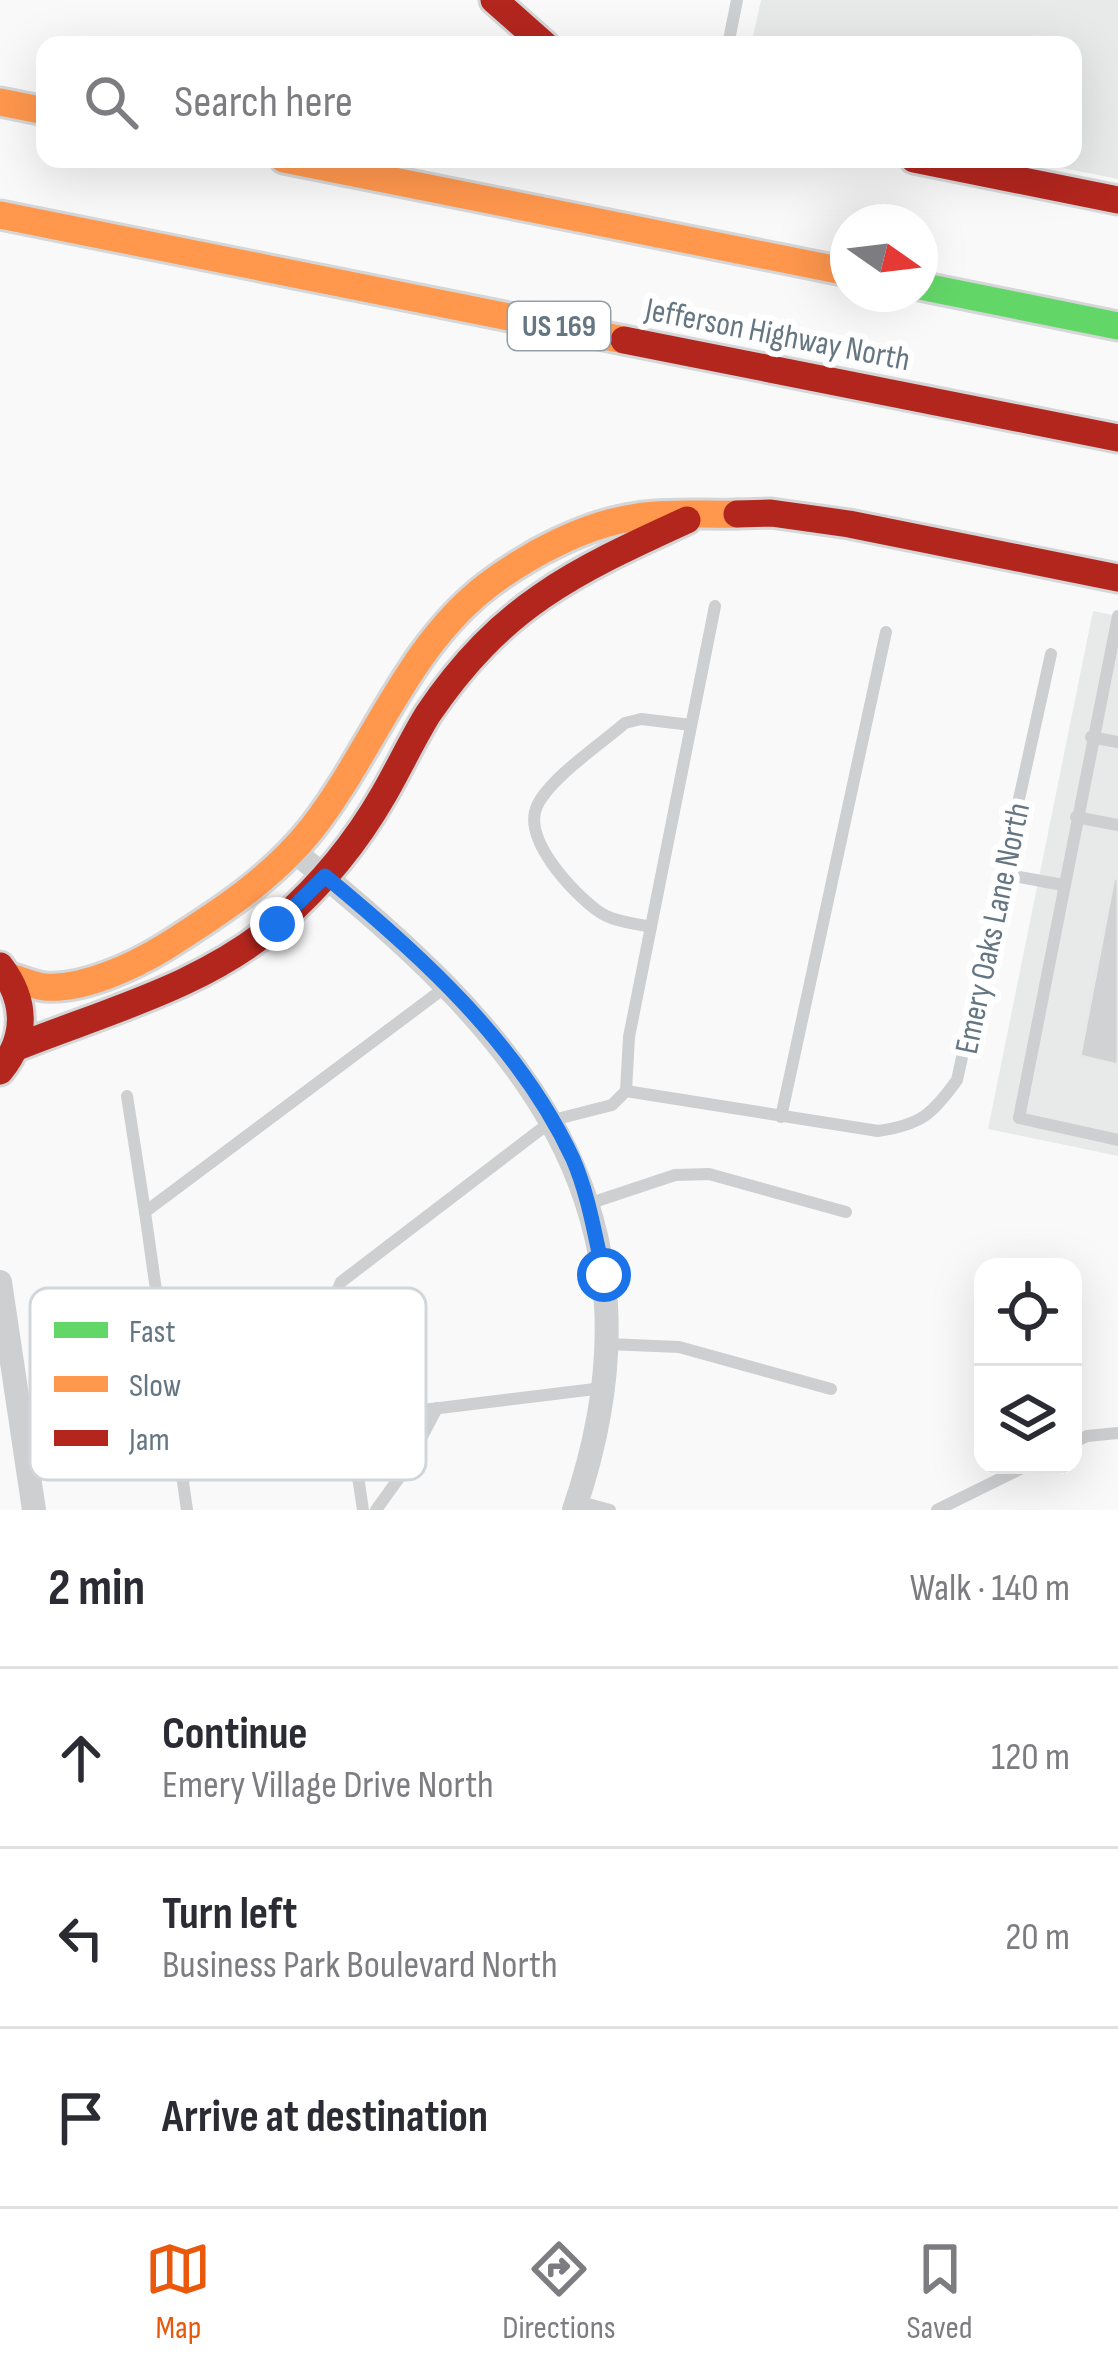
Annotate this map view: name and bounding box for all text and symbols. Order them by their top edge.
search box [36,36,1082,168]
icon: search [78,69,144,135]
text: Search here [174,75,353,130]
north arrow [830,204,938,312]
street label: Jefferson Highway North [641,290,913,380]
road number: US 169 [508,302,610,350]
street label: Emery Oaks Lane North [947,799,1039,1058]
route end [250,897,304,951]
route start [577,1248,631,1302]
map controls [974,1258,1082,1474]
button: locate [974,1258,1082,1366]
legend [30,1288,426,1480]
text: Fast [129,1312,176,1352]
text: Slow [129,1366,181,1406]
button: layers [974,1366,1082,1474]
text: Jam [128,1420,170,1460]
text: 2 min [48,1558,145,1619]
text: Walk · 140 m [910,1565,1070,1612]
text: Continue [162,1707,308,1762]
icon: ahead [48,1725,114,1791]
text: 120 m [991,1734,1070,1781]
text: Emery Village Drive North [162,1762,494,1809]
text: Turn left [162,1887,297,1942]
icon: left [48,1905,114,1971]
text: 20 m [1005,1914,1070,1961]
text: Business Park Boulevard North [162,1942,558,1989]
icon: arrive [48,2085,114,2151]
text: Arrive at destination [162,2090,488,2145]
tab: Map [145,2236,211,2348]
tab: Directions [502,2236,616,2348]
tab: Saved [906,2236,973,2348]

